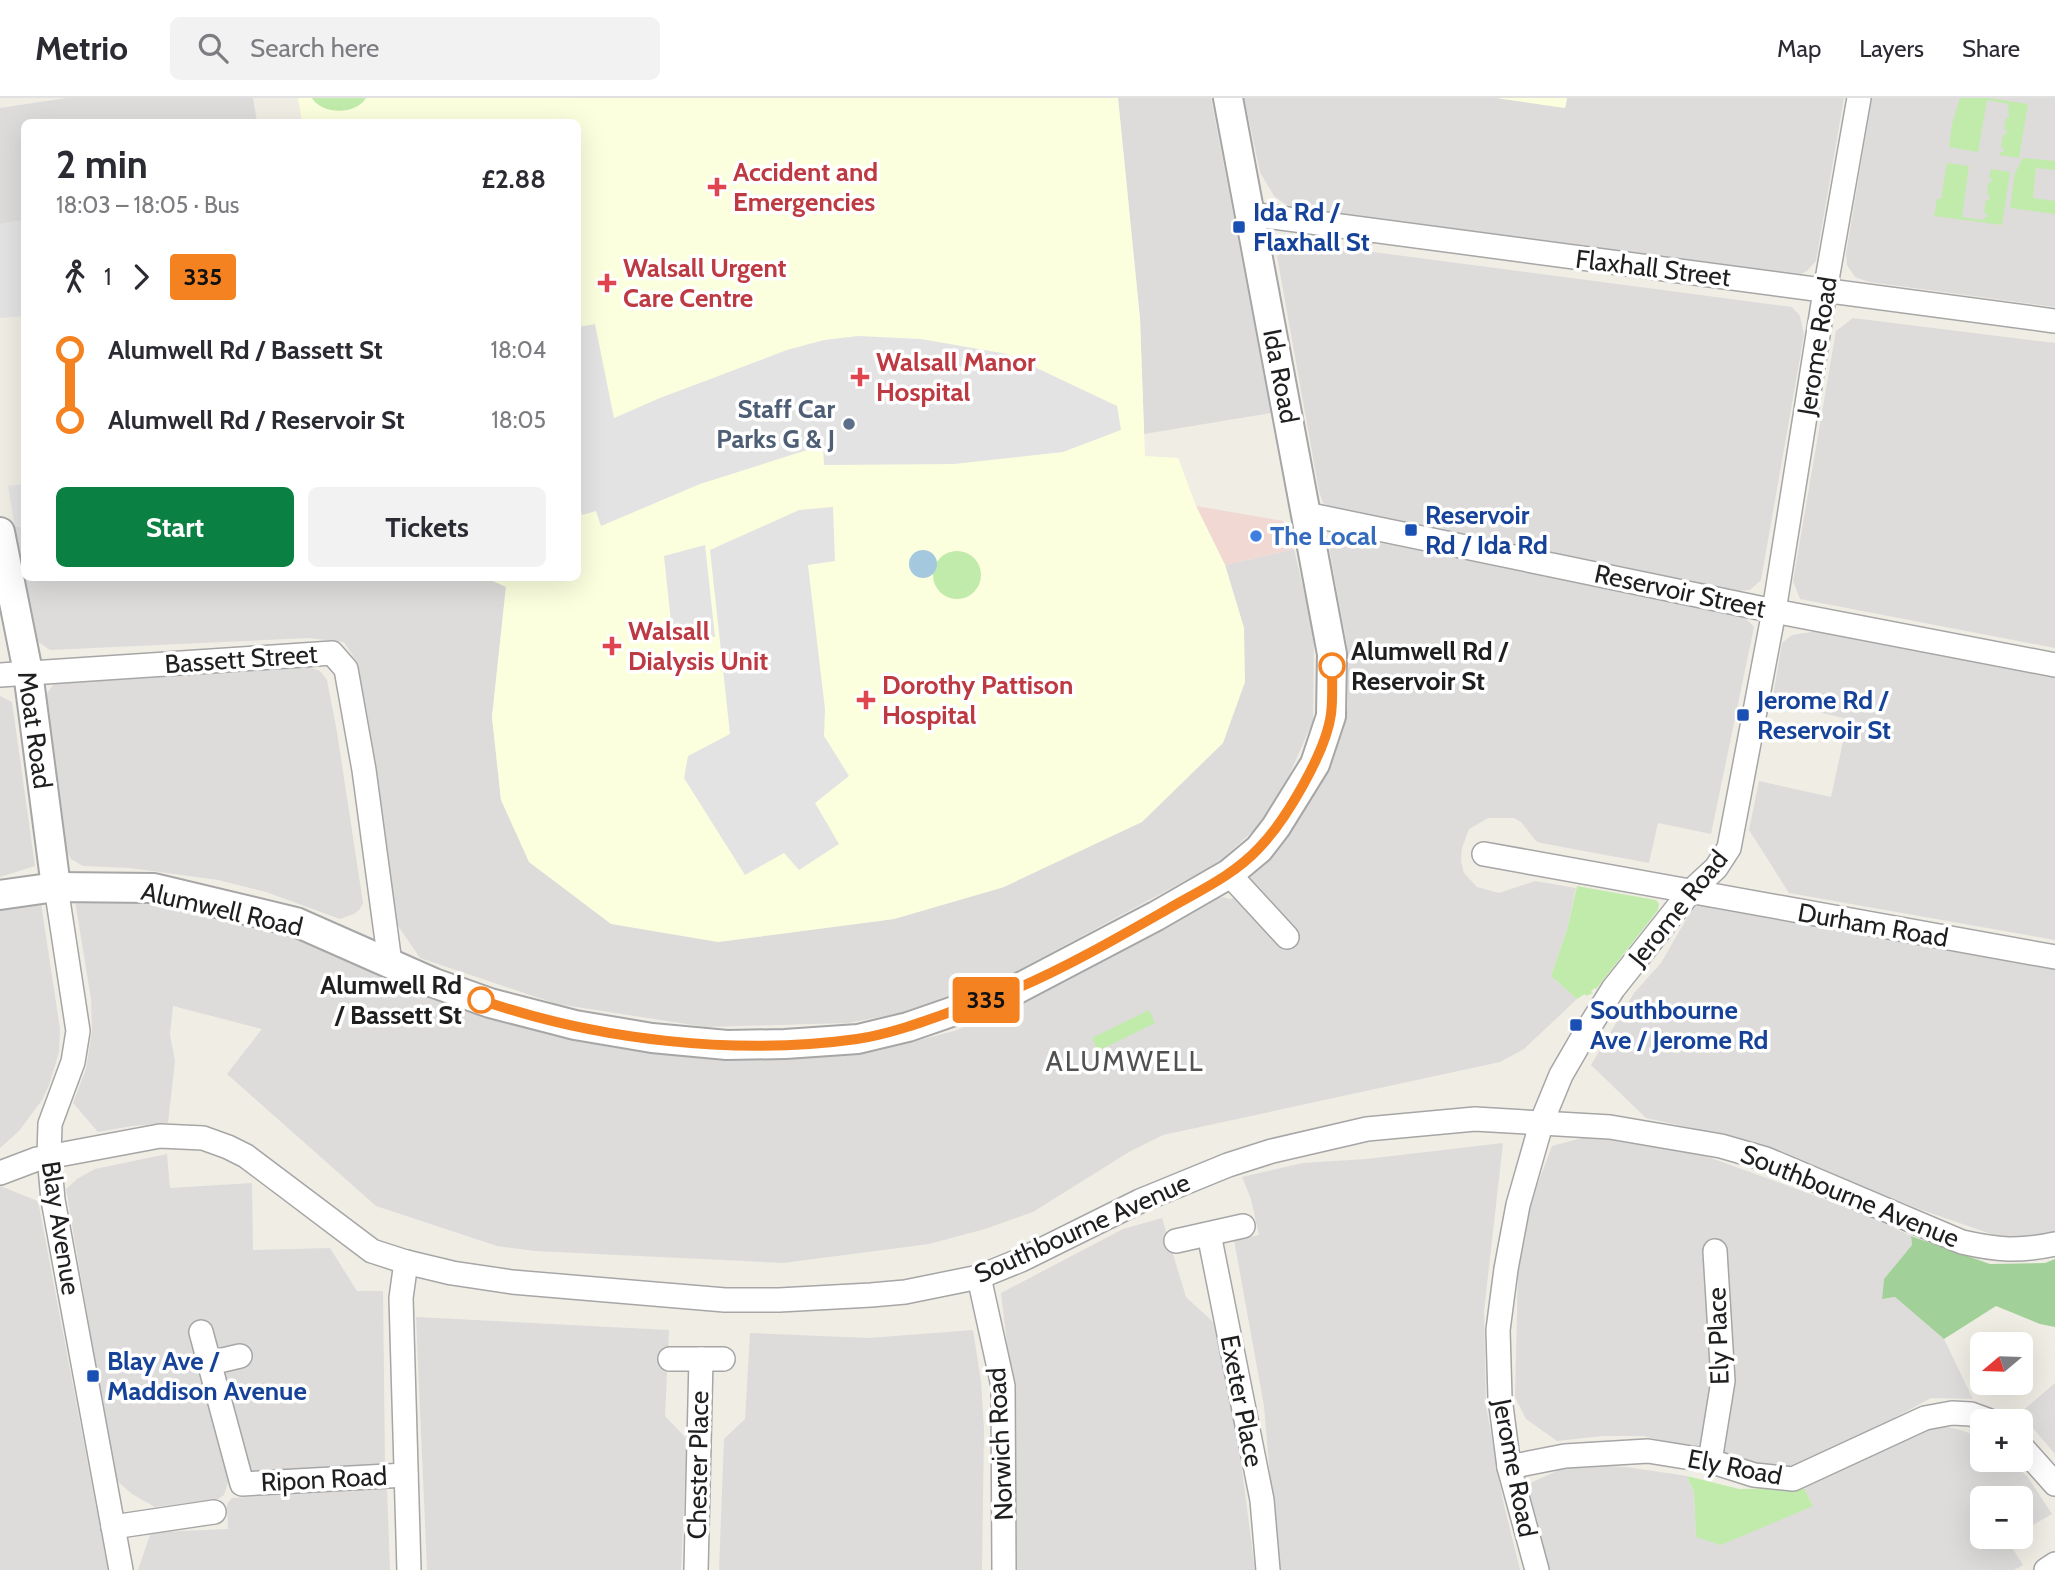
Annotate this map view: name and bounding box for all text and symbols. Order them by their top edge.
search box [170,17,660,80]
text: Metrio [35,28,128,68]
icon: search [194,29,232,67]
text: Search here [250,32,379,64]
text: Map [1777,34,1821,63]
text: Layers [1859,34,1924,63]
text: Share [1962,34,2020,63]
text: 2 min [56,141,148,188]
place label: Accident and Emergencies [733,156,878,218]
text: £2.88 [482,163,546,195]
marker: Accident and Emergencies [707,177,727,197]
text: 18:03 – 18:05 · Bus [56,191,239,219]
place label: Ida Rd / Flaxhall St [1253,196,1370,258]
marker: Ida Rd / Flaxhall St [1231,219,1247,235]
street label: Flaxhall Street [1574,243,1733,293]
place label: Walsall Urgent Care Centre [623,252,787,314]
icon: walk [56,258,94,296]
icon: forward [122,258,160,296]
text: 335 [184,262,222,291]
text: 1 [104,263,112,291]
marker: Walsall Urgent Care Centre [597,273,617,293]
street label: Jerome Road [1790,274,1844,419]
street label: Ida Road [1256,326,1306,426]
text: Alumwell Rd / Bassett St [108,334,383,366]
text: 18:04 [490,336,546,364]
place label: Walsall Manor Hospital [876,346,1036,408]
marker: Walsall Manor Hospital [850,367,870,387]
place label: Staff Car Parks G & J [716,393,835,455]
text: Alumwell Rd / Reservoir St [108,404,405,436]
text: 18:05 [491,406,546,434]
marker: Staff Car Parks G & J [841,416,857,432]
button: Start [56,487,294,567]
button: Tickets [308,487,546,567]
place label: Reservoir Rd / Ida Rd [1425,499,1548,561]
place label: The Local [1270,520,1377,552]
marker: Reservoir Rd / Ida Rd [1403,522,1419,538]
marker: The Local [1248,528,1264,544]
street label: Reservoir Street [1592,557,1769,625]
place label: Walsall Dialysis Unit [628,615,768,677]
place label: Alumwell Rd / Reservoir St [1351,635,1510,697]
marker: Walsall Dialysis Unit [602,636,622,656]
street label: Bassett Street [164,638,319,680]
marker: Alumwell Rd / Reservoir St [1319,653,1345,679]
street label: Moat Road [11,669,59,791]
place label: Dorothy Pattison Hospital [882,669,1073,731]
place label: Jerome Rd / Reservoir St [1756,684,1891,746]
marker: Dorothy Pattison Hospital [856,690,876,710]
marker: Jerome Rd / Reservoir St [1735,707,1751,723]
street label: Jerome Road [1621,843,1735,973]
street label: Alumwell Road [138,875,306,943]
street label: Durham Road [1795,896,1951,954]
place label: Alumwell Rd / Bassett St [320,969,462,1031]
line badge: 335 [946,977,1026,1023]
text: 335 [967,985,1005,1014]
marker: Alumwell Rd / Bassett St [468,987,494,1013]
place label: Southbourne Ave / Jerome Rd [1590,994,1768,1056]
marker: Southbourne Ave / Jerome Rd [1568,1017,1584,1033]
district label: ALUMWELL [1045,1044,1205,1078]
street label: Southbourne Avenue [1736,1138,1964,1254]
street label: Blay Avenue [35,1159,87,1297]
street label: Southbourne Avenue [969,1166,1195,1290]
street label: Ely Place [1700,1287,1736,1385]
street label: Exeter Place [1214,1332,1270,1470]
north arrow [1970,1332,2034,1395]
map controls [1970,1332,2033,1549]
place label: Blay Ave / Maddison Avenue [107,1345,307,1407]
street label: Norwich Road [980,1367,1020,1521]
marker: Blay Ave / Maddison Avenue [85,1368,101,1384]
street label: Chester Place [681,1390,715,1540]
street label: Jerome Road [1486,1395,1544,1540]
button: + [1970,1409,2033,1472]
street label: Ely Road [1685,1442,1785,1492]
street label: Ripon Road [260,1460,388,1498]
button: − [1970,1486,2033,1549]

